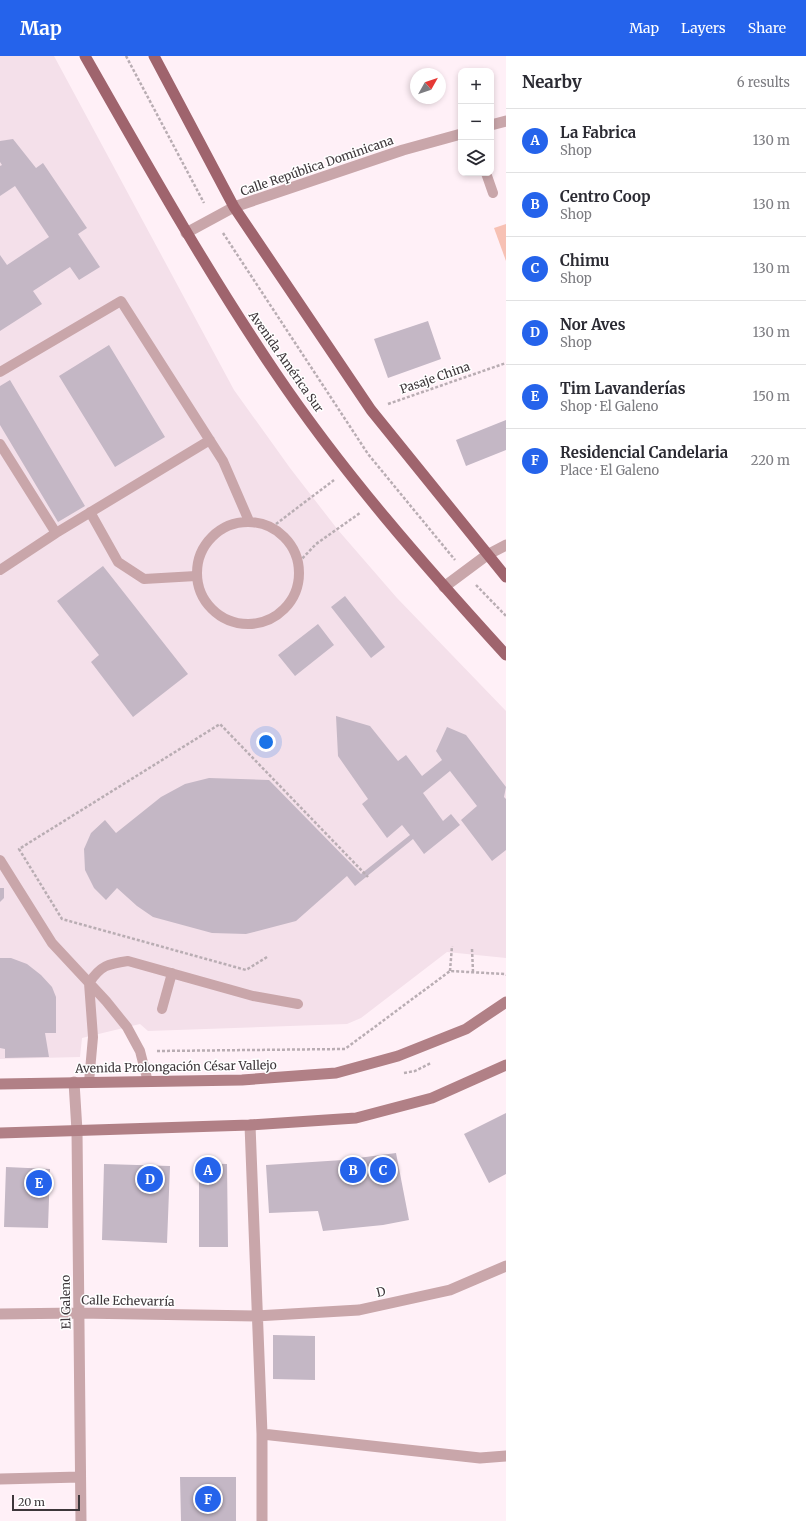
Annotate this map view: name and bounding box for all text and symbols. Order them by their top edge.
text: Map [20,16,62,40]
text: Map [629,19,659,37]
text: Layers [681,19,726,37]
text: Share [748,19,786,37]
north arrow [410,68,446,104]
map controls [458,68,494,176]
button: + [458,68,494,104]
text: Nearby [522,71,582,93]
text: 6 results [737,74,790,91]
button: − [458,104,494,140]
text: La Fabrica [560,123,636,142]
street label: Calle República Dominicana [238,132,396,199]
text: A [530,132,540,149]
text: 130 m [753,132,790,149]
button: layers [458,140,494,176]
text: Shop [560,142,592,159]
text: Centro Coop [560,187,650,206]
text: B [530,196,540,213]
text: 130 m [753,196,790,213]
text: Shop [560,206,592,223]
text: Chimu [560,251,609,270]
text: C [531,260,539,277]
text: 130 m [753,260,790,277]
text: Shop [560,270,592,287]
street label: Avenida América Sur [245,307,327,416]
text: Nor Aves [560,315,625,334]
text: D [530,324,540,341]
text: 130 m [753,324,790,341]
text: Shop [560,334,592,351]
street label: Pasaje China [398,358,472,397]
text: Tim Lavanderías [560,379,685,398]
text: E [531,388,539,405]
text: 150 m [753,388,790,405]
text: Shop · El Galeno [560,398,658,415]
text: Residencial Candelaria [560,443,728,462]
text: F [531,452,539,469]
text: 220 m [751,452,790,469]
text: Place · El Galeno [560,462,659,479]
your location [256,732,276,752]
street label: Avenida Prolongación César Vallejo [74,1057,277,1076]
pin: A [195,1155,221,1185]
pin: B [340,1155,366,1185]
pin: C [370,1155,396,1185]
pin: D [137,1164,163,1194]
pin: E [26,1168,52,1198]
street label: El Galeno [58,1275,73,1329]
street label: D [375,1283,387,1300]
street label: Calle Echevarría [81,1292,175,1309]
pin: F [195,1484,221,1514]
scale bar [12,1493,80,1512]
text: 20 m [18,1495,45,1509]

